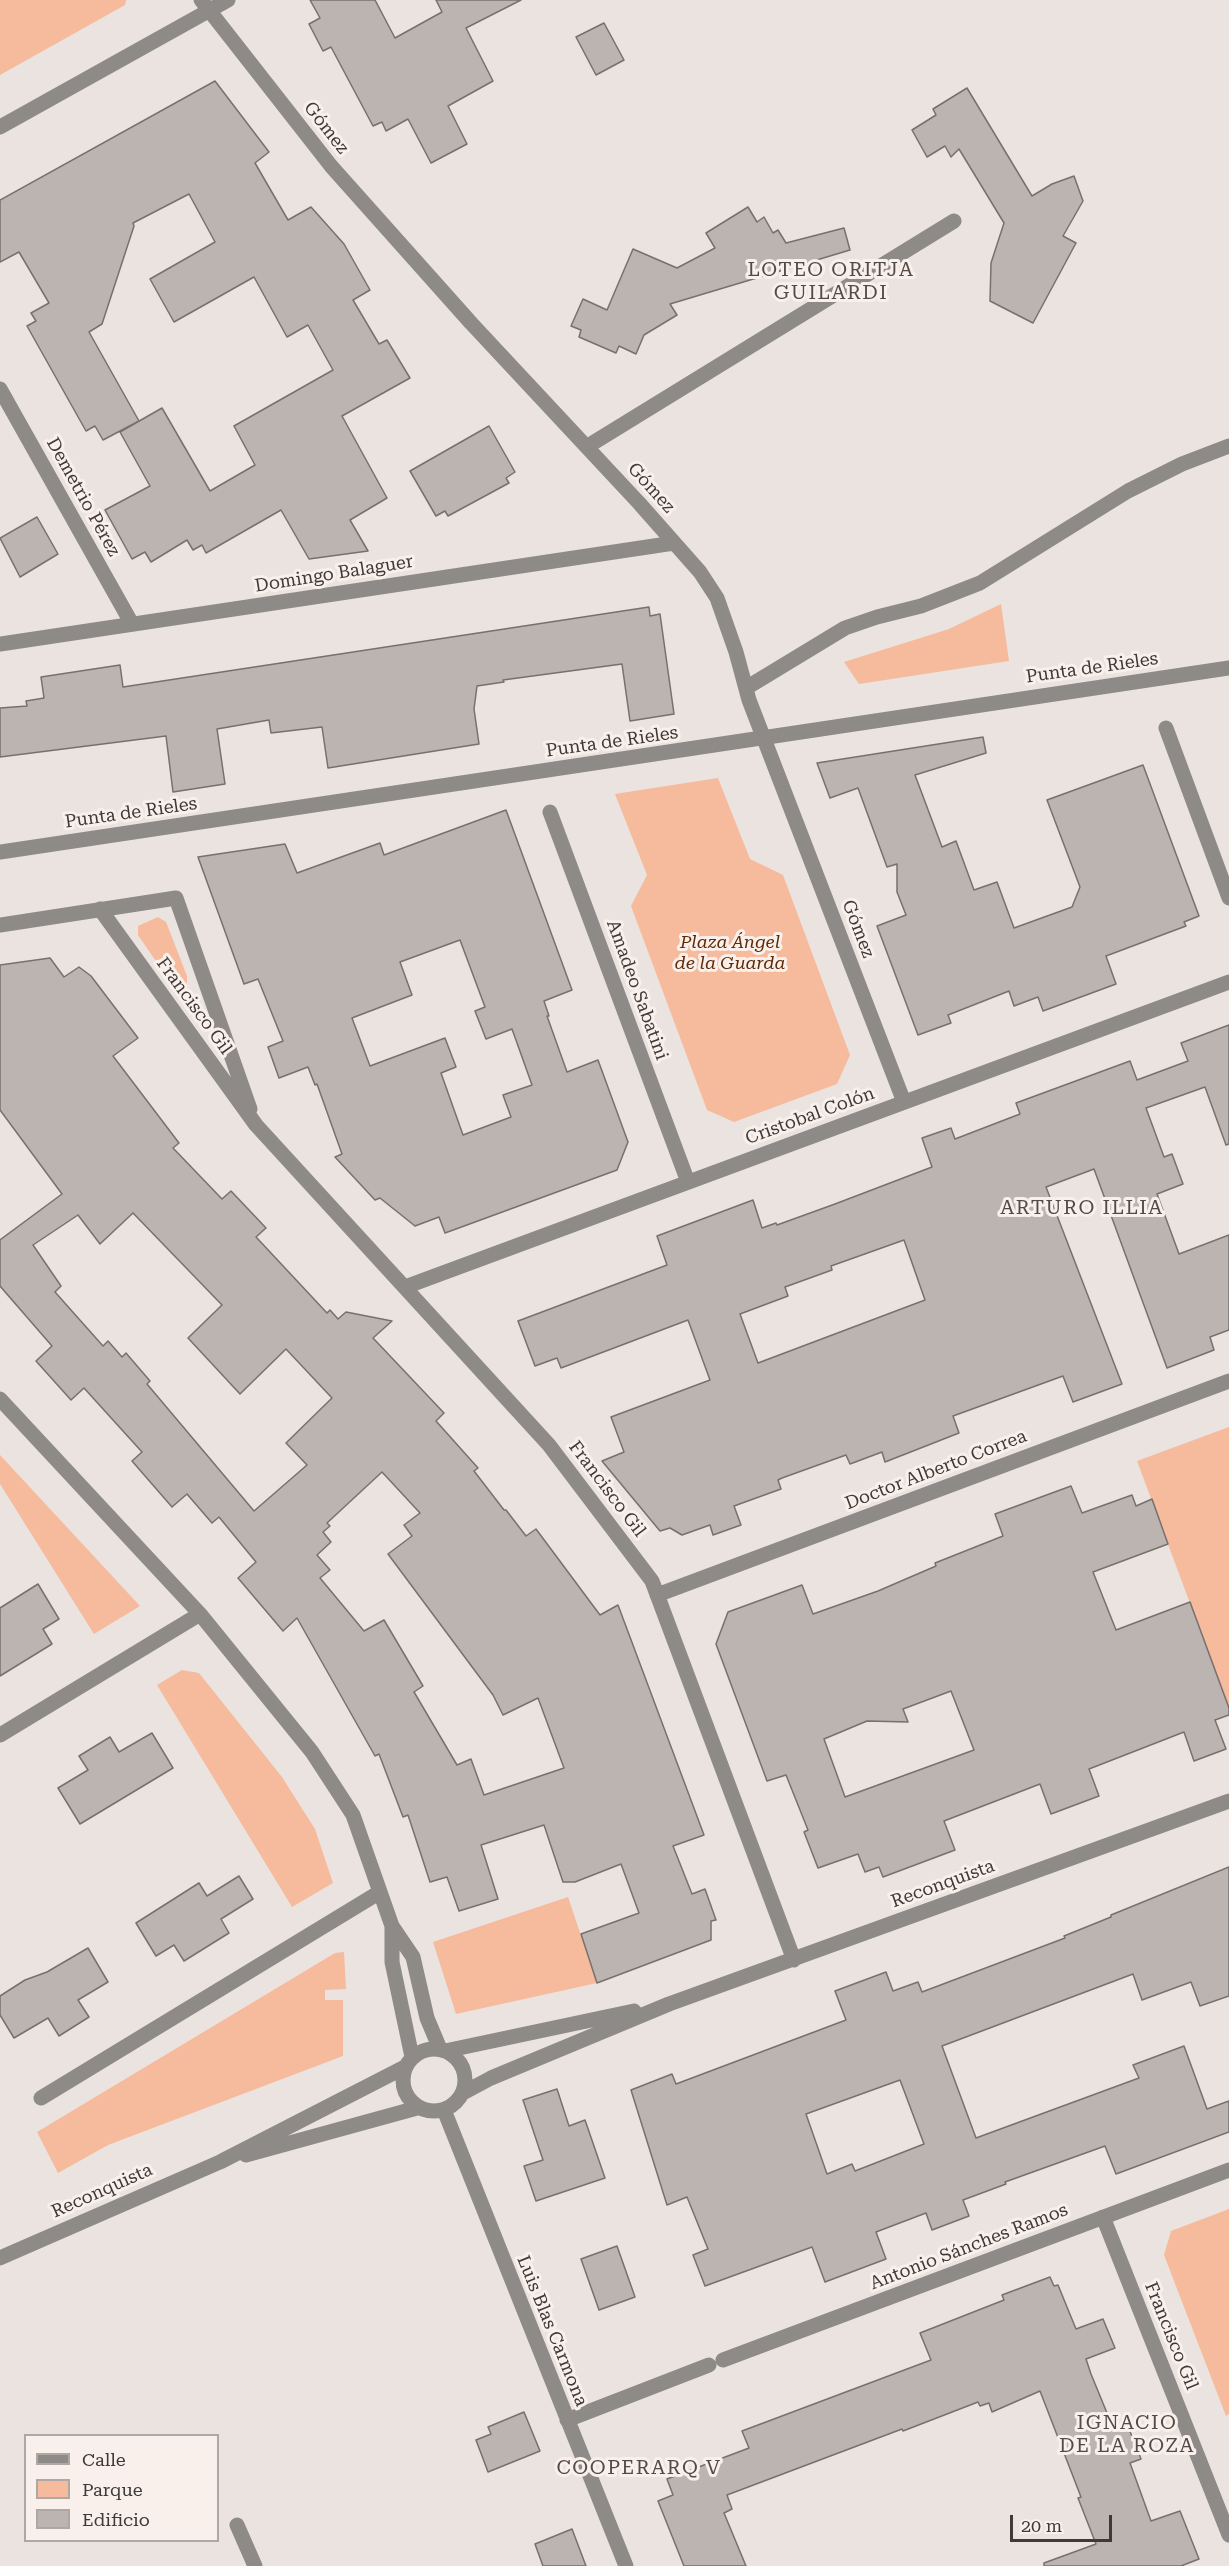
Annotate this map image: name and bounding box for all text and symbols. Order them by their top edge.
street label: Gómez [299,98,353,158]
district label: LOTEO ORITJA GUILARDI [747,258,915,305]
street label: Demetrio Pérez [42,434,124,560]
street label: Gómez [623,458,679,518]
street label: Domingo Balaguer [253,551,415,597]
street label: Punta de Rieles [1024,648,1160,688]
street label: Punta de Rieles [544,722,680,762]
street label: Punta de Rieles [63,793,199,833]
street label: Gómez [837,897,879,961]
street label: Amadeo Sabatini [602,917,672,1063]
park label: Plaza Ángel de la Guarda [675,932,785,974]
street label: Francisco Gil [152,953,236,1059]
street label: Cristobal Colón [742,1083,878,1149]
district label: ARTURO ILLIA [1000,1196,1164,1220]
street label: Doctor Alberto Correa [842,1425,1030,1515]
street label: Francisco Gil [564,1437,650,1541]
street label: Reconquista [888,1855,998,1913]
street label: Reconquista [48,2159,156,2223]
street label: Antonio Sánches Ramos [867,2199,1071,2295]
street label: Luis Blas Carmona [512,2252,592,2410]
street label: Francisco Gil [1140,2279,1202,2393]
district label: IGNACIO DE LA ROZA [1059,2411,1195,2458]
legend [24,2434,219,2542]
text: Calle [82,2449,126,2470]
district label: COOPERARQ V [557,2456,721,2480]
text: Parque [82,2479,143,2500]
scale bar [1013,2503,1115,2541]
text: Edificio [82,2509,150,2530]
text: 20 m [1021,2515,1062,2536]

